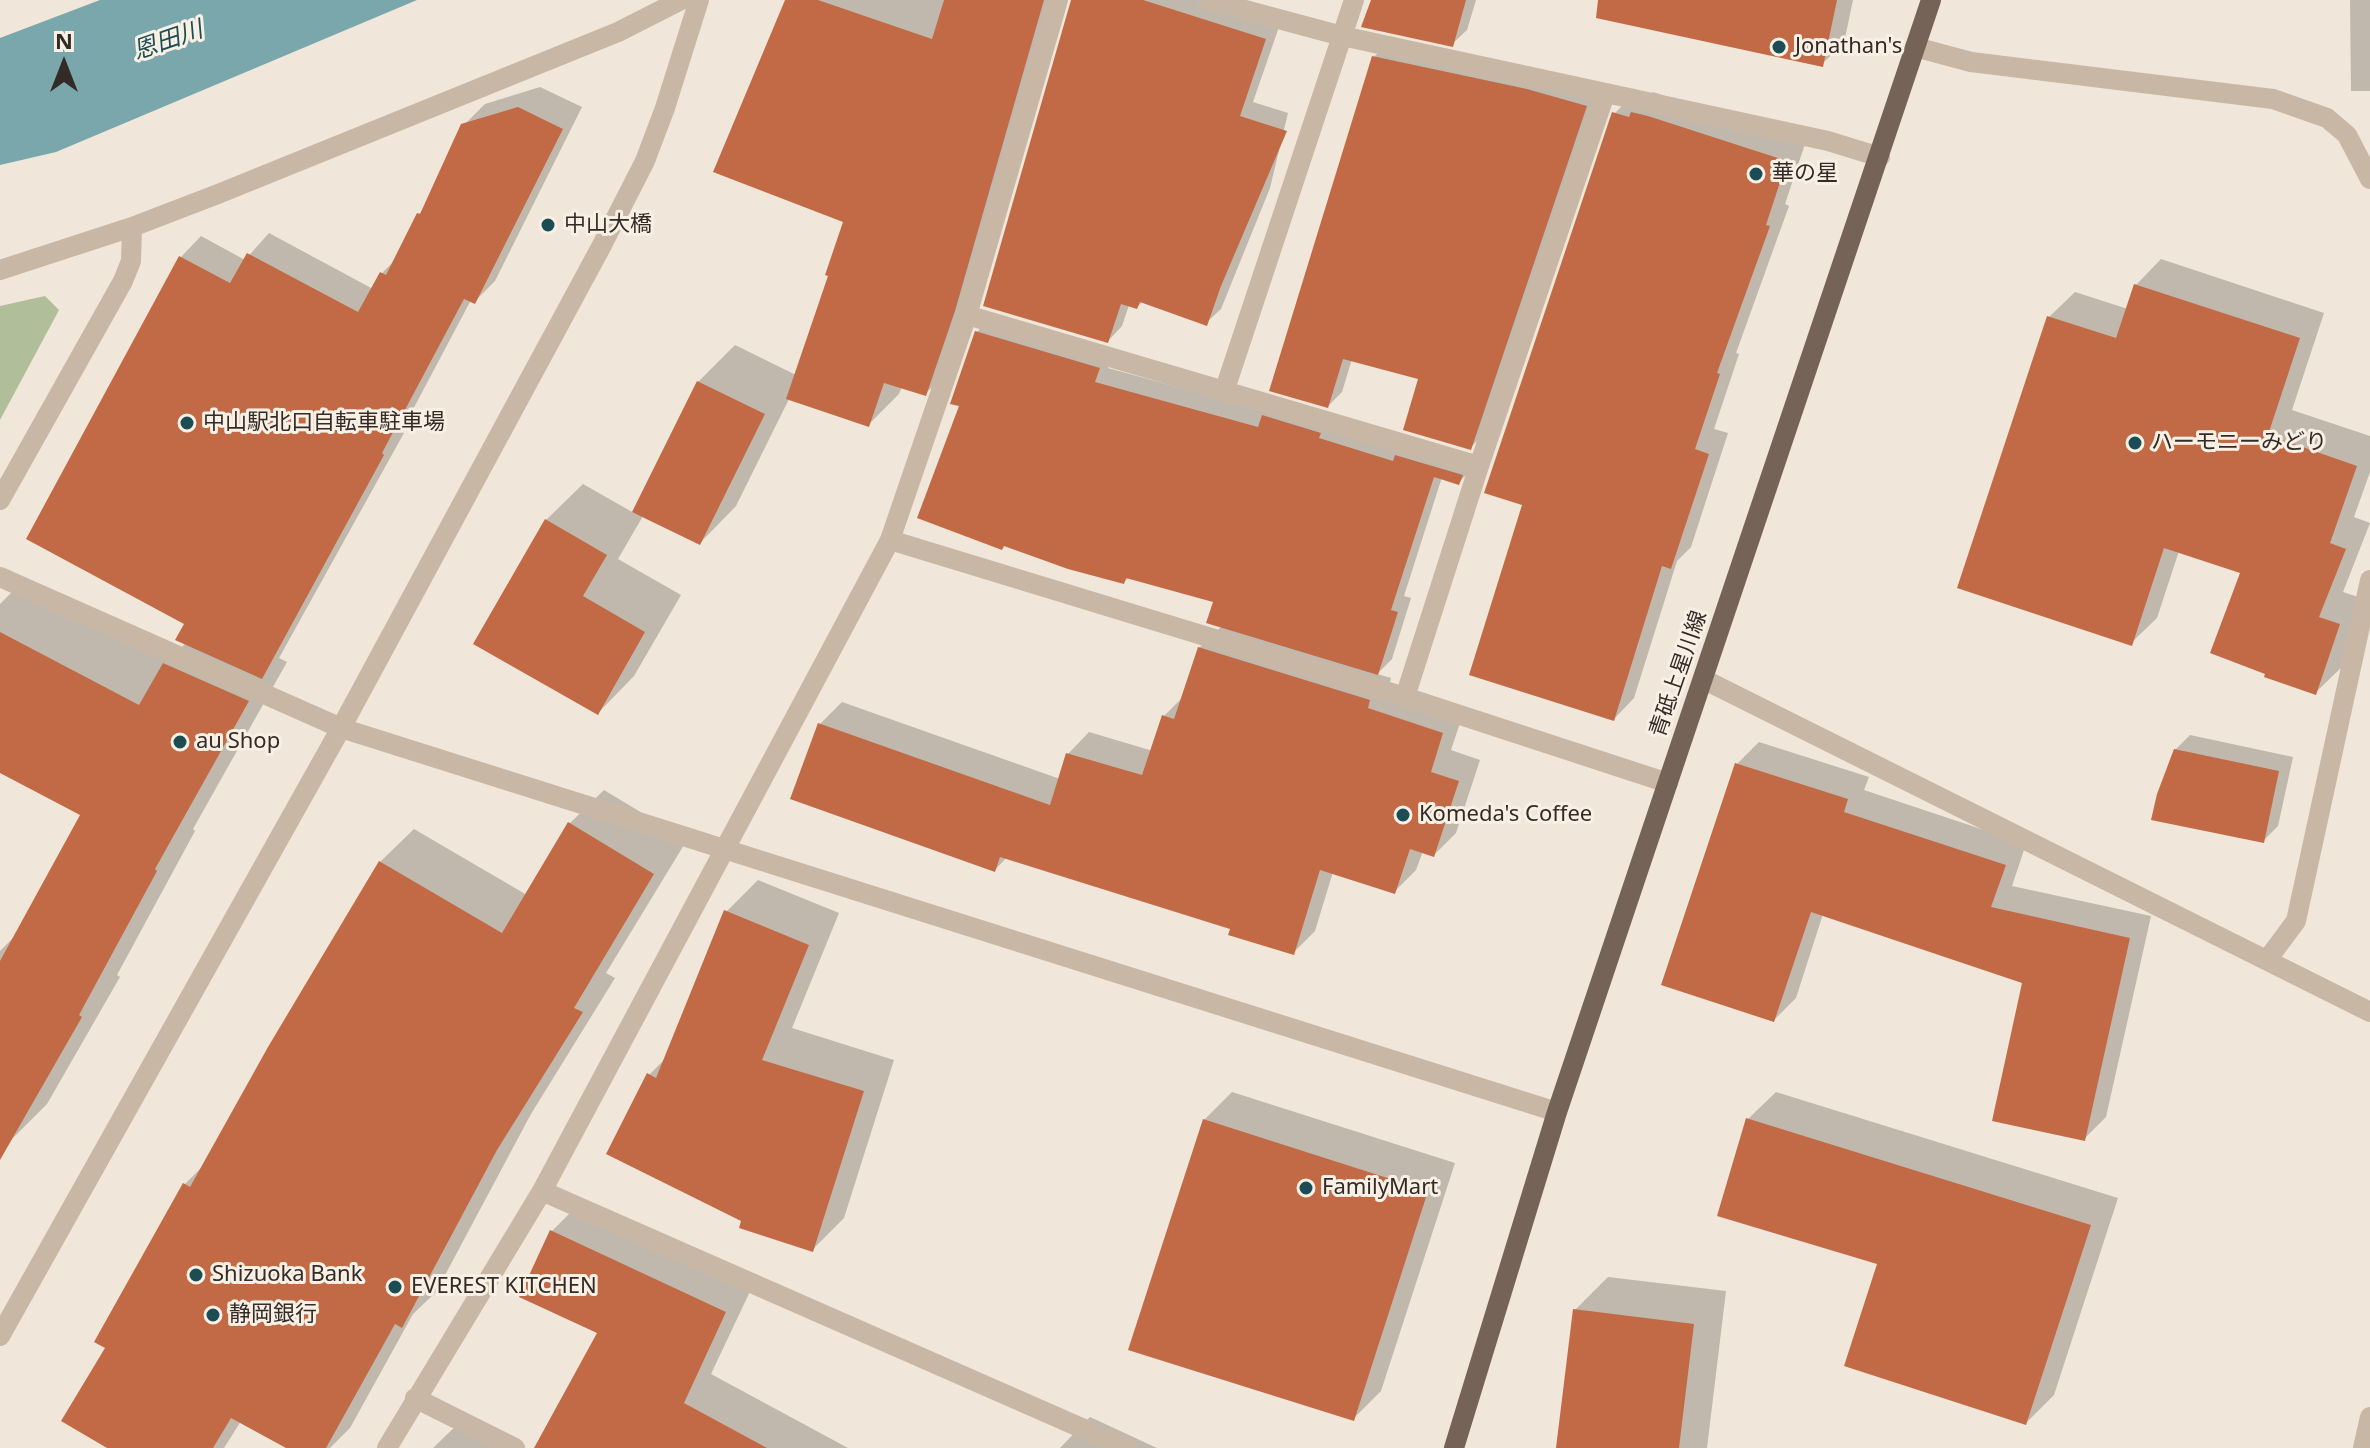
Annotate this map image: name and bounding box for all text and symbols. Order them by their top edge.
water label: 恩田川 [129,16,207,66]
north arrow [24,24,104,104]
text: N [55,25,73,55]
place label: Jonathan's [1795,34,1902,60]
marker: Jonathan's [1770,38,1788,56]
place label: 華の星 [1772,161,1838,187]
marker: 華の星 [1747,165,1765,183]
place label: 中山大橋 [564,212,652,238]
marker: 中山大橋 [539,216,557,234]
place label: 中山駅北口自転車駐車場 [203,410,445,436]
marker: 中山駅北口自転車駐車場 [178,414,196,432]
place label: ハーモニーみどり [2151,430,2327,456]
marker: ハーモニーみどり [2126,434,2144,452]
street label: 青砥上星川線 [1645,607,1713,741]
place label: au Shop [196,729,280,755]
marker: au Shop [171,733,189,751]
place label: Komeda's Coffee [1419,802,1592,828]
marker: Komeda's Coffee [1394,806,1412,824]
place label: FamilyMart [1322,1175,1438,1201]
marker: FamilyMart [1297,1179,1315,1197]
place label: Shizuoka Bank [212,1262,362,1288]
marker: Shizuoka Bank [187,1266,205,1284]
place label: EVEREST KITCHEN [411,1274,597,1300]
marker: EVEREST KITCHEN [386,1278,404,1296]
place label: 静岡銀行 [229,1302,317,1328]
marker: 静岡銀行 [204,1306,222,1324]

